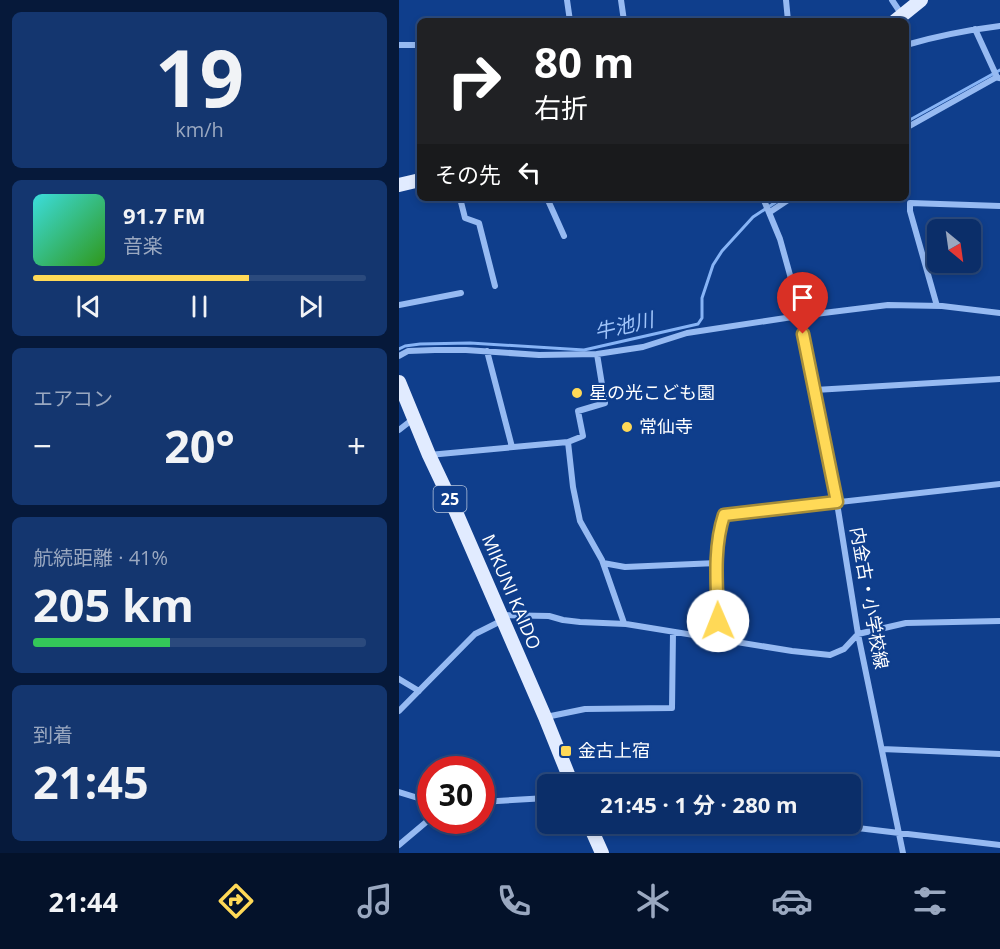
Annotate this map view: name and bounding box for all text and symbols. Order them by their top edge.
text: 19 [155,24,244,130]
text: 80 m [534,33,634,90]
icon: right [435,42,513,120]
text: 右折 [534,89,588,126]
text: km/h [175,116,224,143]
icon: left [513,156,546,189]
text: その先 [435,159,501,189]
text: 91.7 FM [123,200,206,230]
north arrow [927,219,981,273]
map controls [927,219,981,273]
text: 音楽 [123,232,163,259]
pin [777,272,828,334]
icon: arrive [786,281,819,314]
icon: previous [72,290,105,323]
icon: pause [183,290,216,323]
icon: next [294,290,327,323]
water label: 牛池川 [592,305,658,345]
place label: 星の光こども園 [589,380,715,404]
text: エアコン [33,385,113,412]
marker: 星の光こども園 [570,386,584,400]
place label: 常仙寺 [639,414,693,438]
text: 20° [164,415,235,476]
marker: 常仙寺 [620,420,634,434]
text: − [33,423,52,468]
text: + [347,423,366,468]
road number: 25 [433,486,467,512]
street label: 内金古・小学校線 [846,525,894,671]
street label: MIKUNI KAIDO [477,530,547,653]
text: 航続距離 · 41% [33,544,168,571]
text: 205 km [33,574,194,635]
position arrow [686,589,750,653]
text: 到着 [33,721,73,748]
place label: 金古上宿 [578,738,650,762]
marker: 金古上宿 [559,744,573,758]
text: 21:45 [33,751,149,812]
speed limit sign: 30 [417,756,495,834]
text: 21:45 · 1 分 · 280 m [600,789,798,819]
icon: directions [215,880,257,922]
icon: music [354,880,396,922]
icon: phone [493,880,535,922]
icon: climate [632,880,674,922]
icon: car [771,880,813,922]
icon: filters [909,880,951,922]
text: 21:44 [48,883,118,920]

